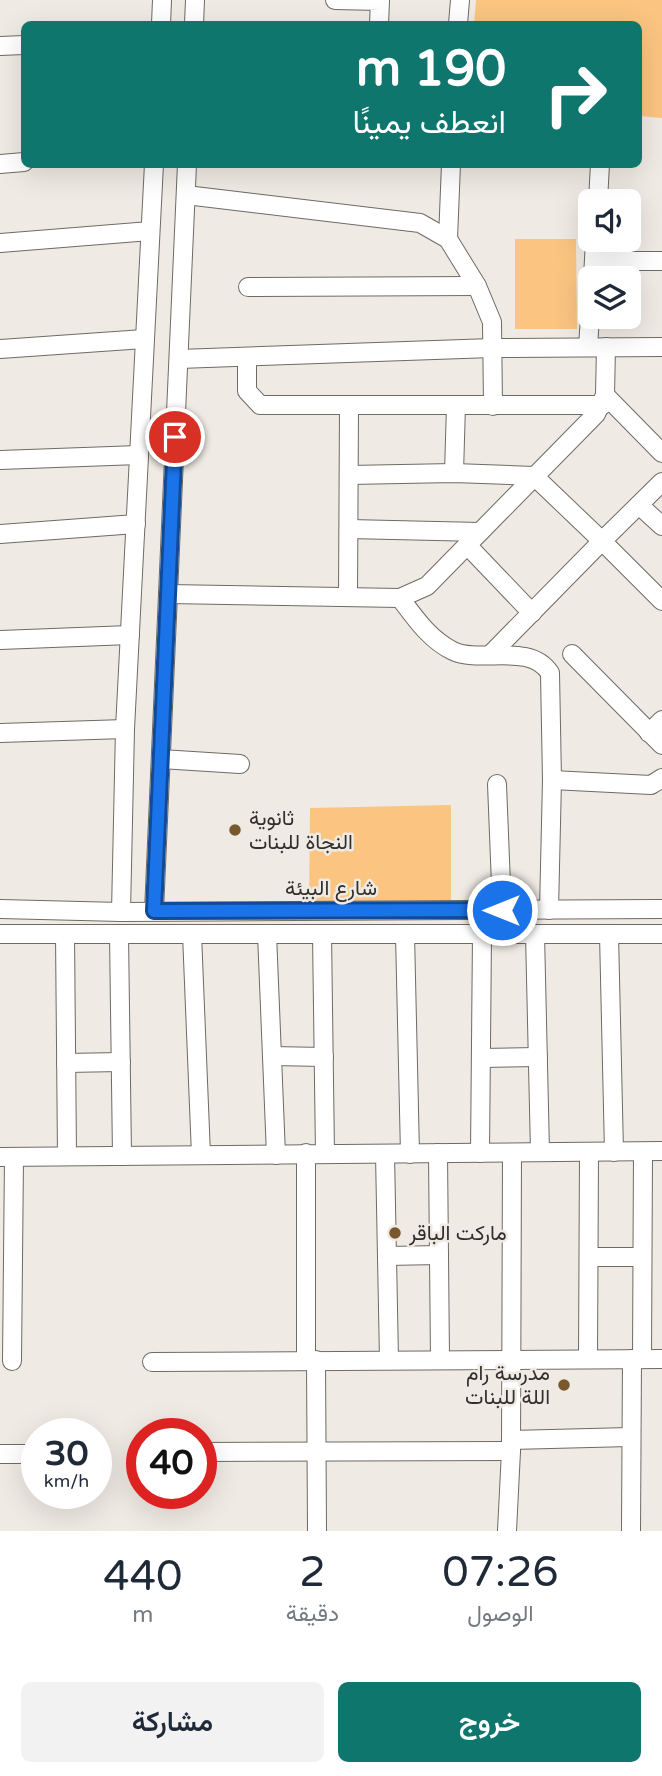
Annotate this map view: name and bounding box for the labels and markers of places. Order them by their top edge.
pin [145,407,205,467]
place label: ثانوية النجاة للبنات [249,806,353,855]
marker: ثانوية النجاة للبنات [227,822,243,838]
place label: ماركت الباقر [408,1221,507,1246]
marker: ماركت الباقر [387,1225,403,1241]
place label: مدرسة رام اللة للبنات [465,1361,550,1410]
marker: مدرسة رام اللة للبنات [556,1377,572,1393]

